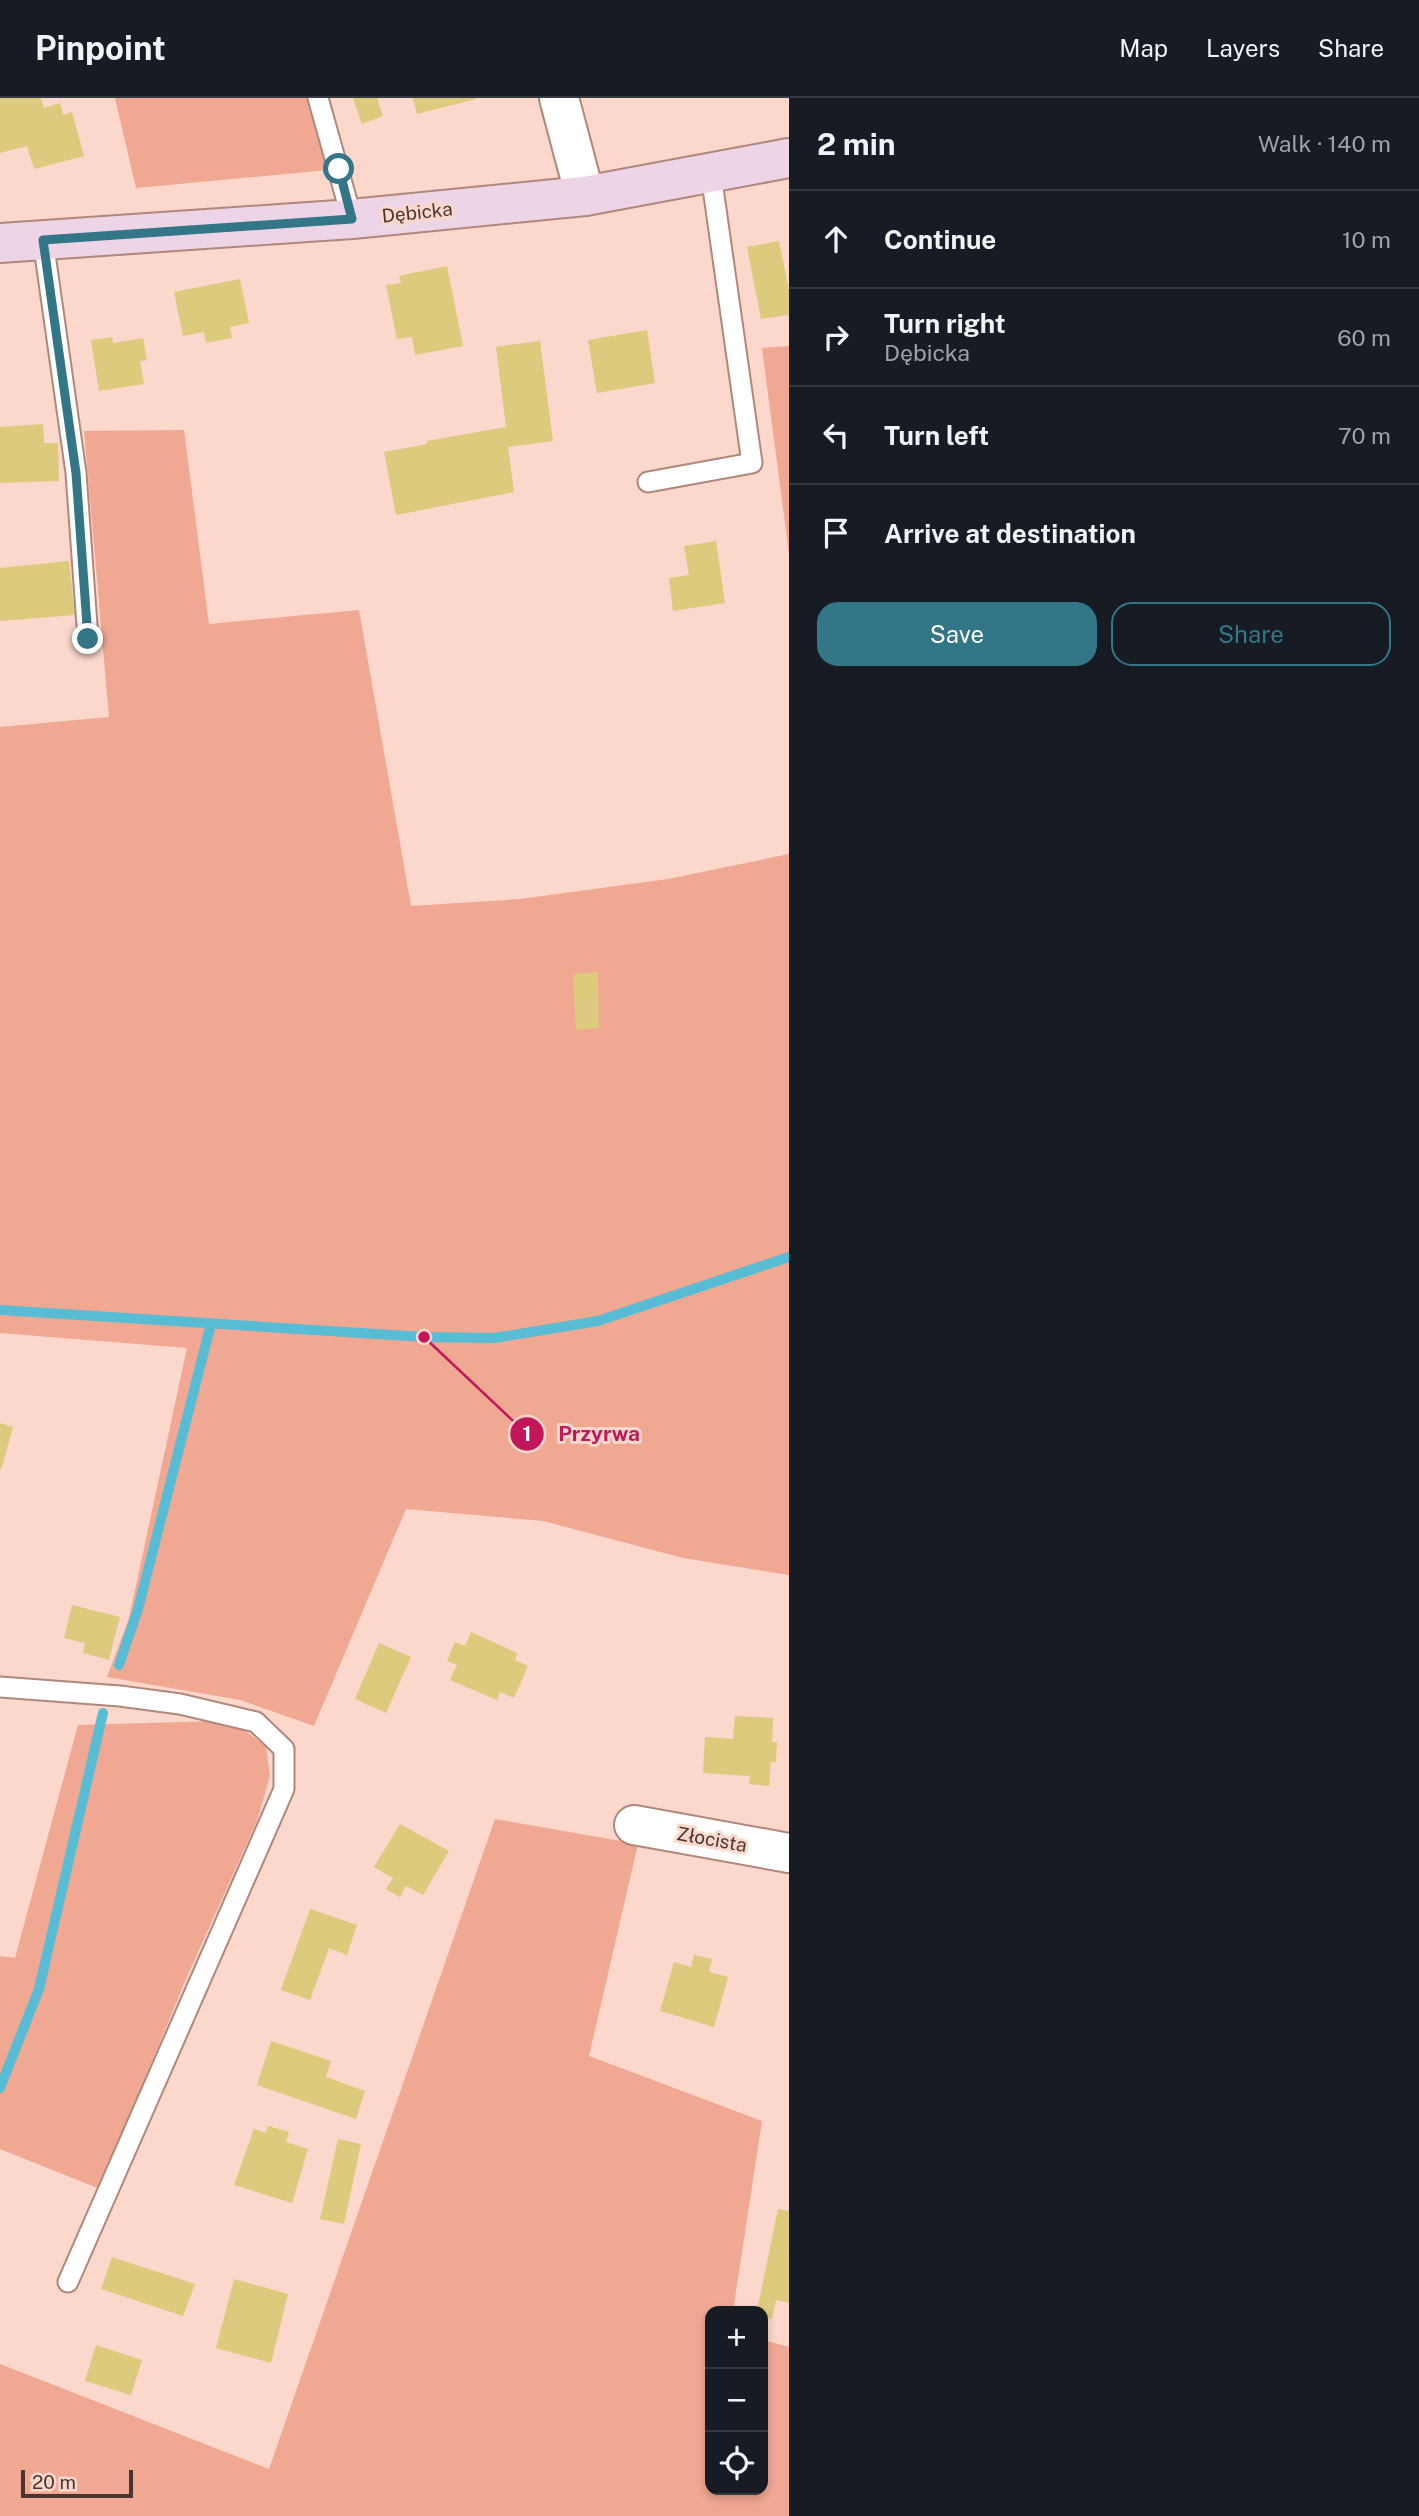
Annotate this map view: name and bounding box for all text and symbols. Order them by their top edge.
text: Pinpoint [35,29,166,67]
text: Map [1119,34,1168,62]
text: Layers [1206,34,1280,62]
text: Share [1318,34,1384,62]
text: 2 min [817,126,896,162]
text: Walk · 140 m [1258,130,1391,157]
route start [323,153,354,184]
street label: Dębicka [380,197,454,227]
icon: ahead [817,220,855,258]
text: Continue [884,224,996,255]
text: 10 m [1342,226,1391,253]
text: Turn right [884,308,1006,339]
icon: right [817,318,855,356]
text: 60 m [1337,324,1391,351]
text: Dębicka [884,339,970,366]
icon: left [817,416,855,454]
text: Turn left [884,420,989,451]
text: 70 m [1338,422,1391,449]
icon: arrive [817,514,855,552]
text: Arrive at destination [884,518,1136,549]
button: Save [817,602,1097,666]
button: Share [1111,602,1391,666]
route end [72,623,103,654]
callout: Przyrwa [509,1413,654,1455]
text: 1 [523,1421,532,1446]
text: Przyrwa [558,1421,640,1446]
street label: Złocista [675,1822,749,1856]
map controls [705,2306,768,2495]
button: + [705,2306,768,2369]
button: − [705,2369,768,2432]
button: locate [705,2432,768,2495]
scale bar [21,2467,133,2499]
text: 20 m [32,2471,76,2493]

